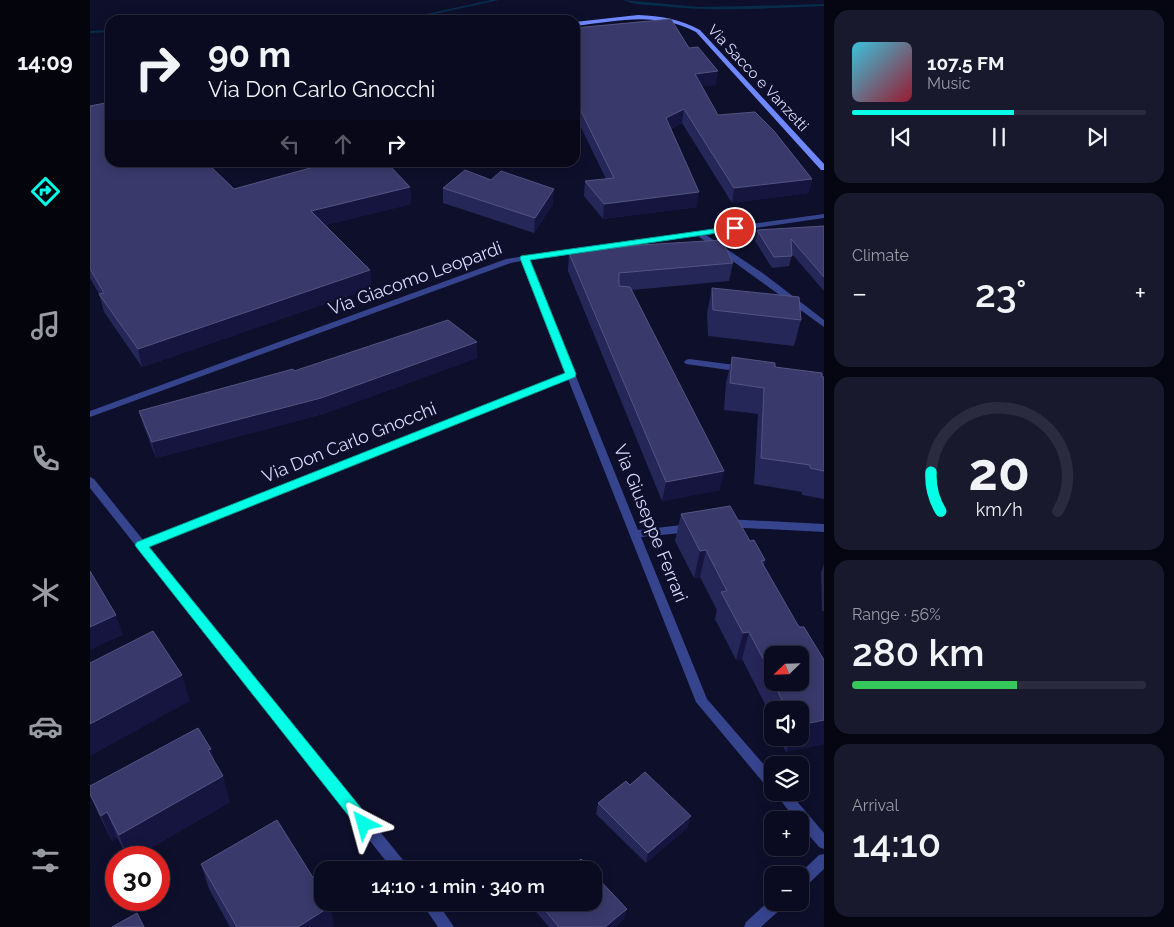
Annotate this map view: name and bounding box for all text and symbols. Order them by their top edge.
street label: Via Sacco e Vanzetti [704,21,812,135]
text: 90 m [208,34,291,75]
icon: right [125,35,190,100]
text: 14:09 [17,49,73,75]
text: 107.5 FM [927,52,1004,74]
text: Music [927,74,971,93]
text: Via Don Carlo Gnocchi [208,76,435,102]
icon: previous [887,123,915,151]
icon: pause [985,123,1013,151]
icon: next [1083,123,1111,151]
icon: left [276,130,304,158]
icon: ahead [329,130,357,158]
icon: right [382,130,410,158]
icon: directions [28,174,63,209]
pin [714,207,756,249]
icon: arrive [721,214,749,242]
street label: Via Giacomo Leopardi [325,237,505,319]
text: Climate [852,246,909,265]
text: 23° [975,271,1027,316]
text: − [852,277,867,310]
text: + [1134,277,1146,310]
icon: music [28,308,63,343]
street label: Via Don Carlo Gnocchi [259,397,439,487]
icon: phone [28,441,63,476]
street label: Via Giuseppe Ferrari [610,441,692,605]
text: 20 [968,441,1030,502]
text: km/h [975,499,1023,520]
icon: climate [28,575,63,610]
text: Range · 56% [852,605,941,624]
text: 280 km [852,630,984,675]
north arrow [764,646,809,691]
map controls [764,646,809,911]
button: sound [764,701,809,746]
icon: car [28,709,63,744]
button: layers [764,756,809,801]
text: Arrival [852,796,899,815]
position arrow [337,797,389,849]
button: + [764,811,809,856]
text: 14:10 [852,821,941,866]
icon: filters [28,843,63,878]
speed limit sign: 30 [105,846,170,911]
button: − [764,866,809,911]
text: 14:10 · 1 min · 340 m [371,875,545,897]

